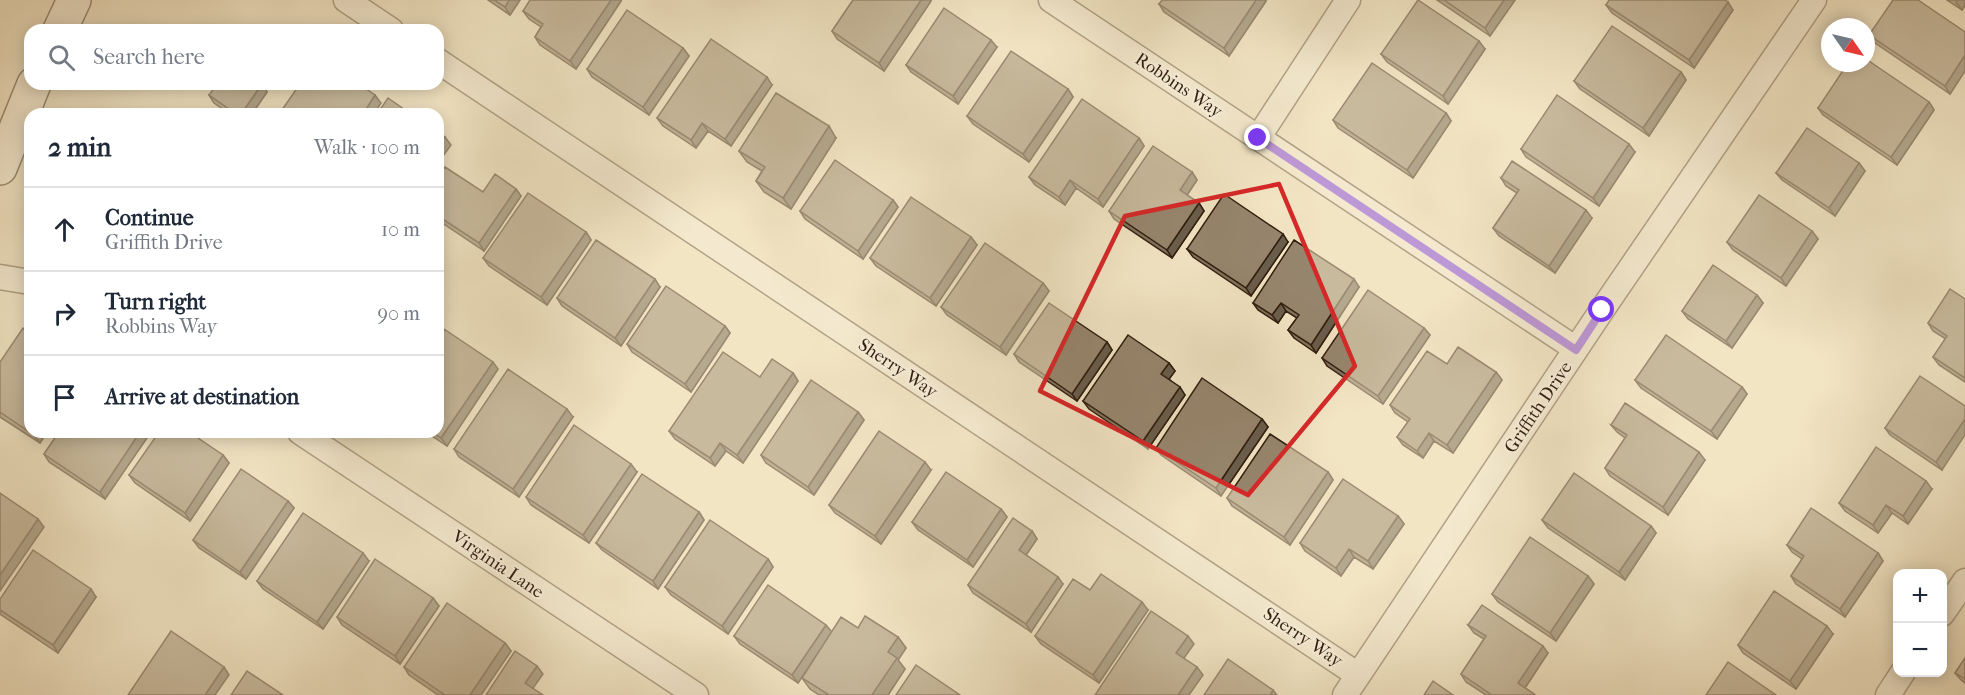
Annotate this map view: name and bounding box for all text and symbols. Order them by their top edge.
north arrow [1821,18,1875,72]
search box [24,24,444,90]
icon: search [45,41,78,74]
text: Search here [93,44,205,70]
street label: Robbins Way [1131,49,1228,123]
route end [1244,124,1270,150]
text: 2 min [48,132,111,163]
text: Walk · 100 m [314,136,420,159]
text: Continue [105,205,194,231]
icon: ahead [48,213,81,246]
text: 10 m [381,218,420,241]
text: Griffith Drive [105,231,223,254]
text: Turn right [105,289,206,315]
route start [1588,296,1614,322]
icon: right [48,297,81,330]
text: 90 m [378,302,420,325]
text: Robbins Way [105,315,217,338]
street label: Sherry Way [854,334,943,403]
street label: Griffith Drive [1500,357,1577,457]
icon: arrive [48,381,81,414]
text: Arrive at destination [105,384,299,410]
street label: Virginia Lane [447,525,548,603]
map controls [1893,569,1947,677]
button: + [1893,569,1947,623]
street label: Sherry Way [1259,603,1348,672]
button: − [1893,623,1947,677]

